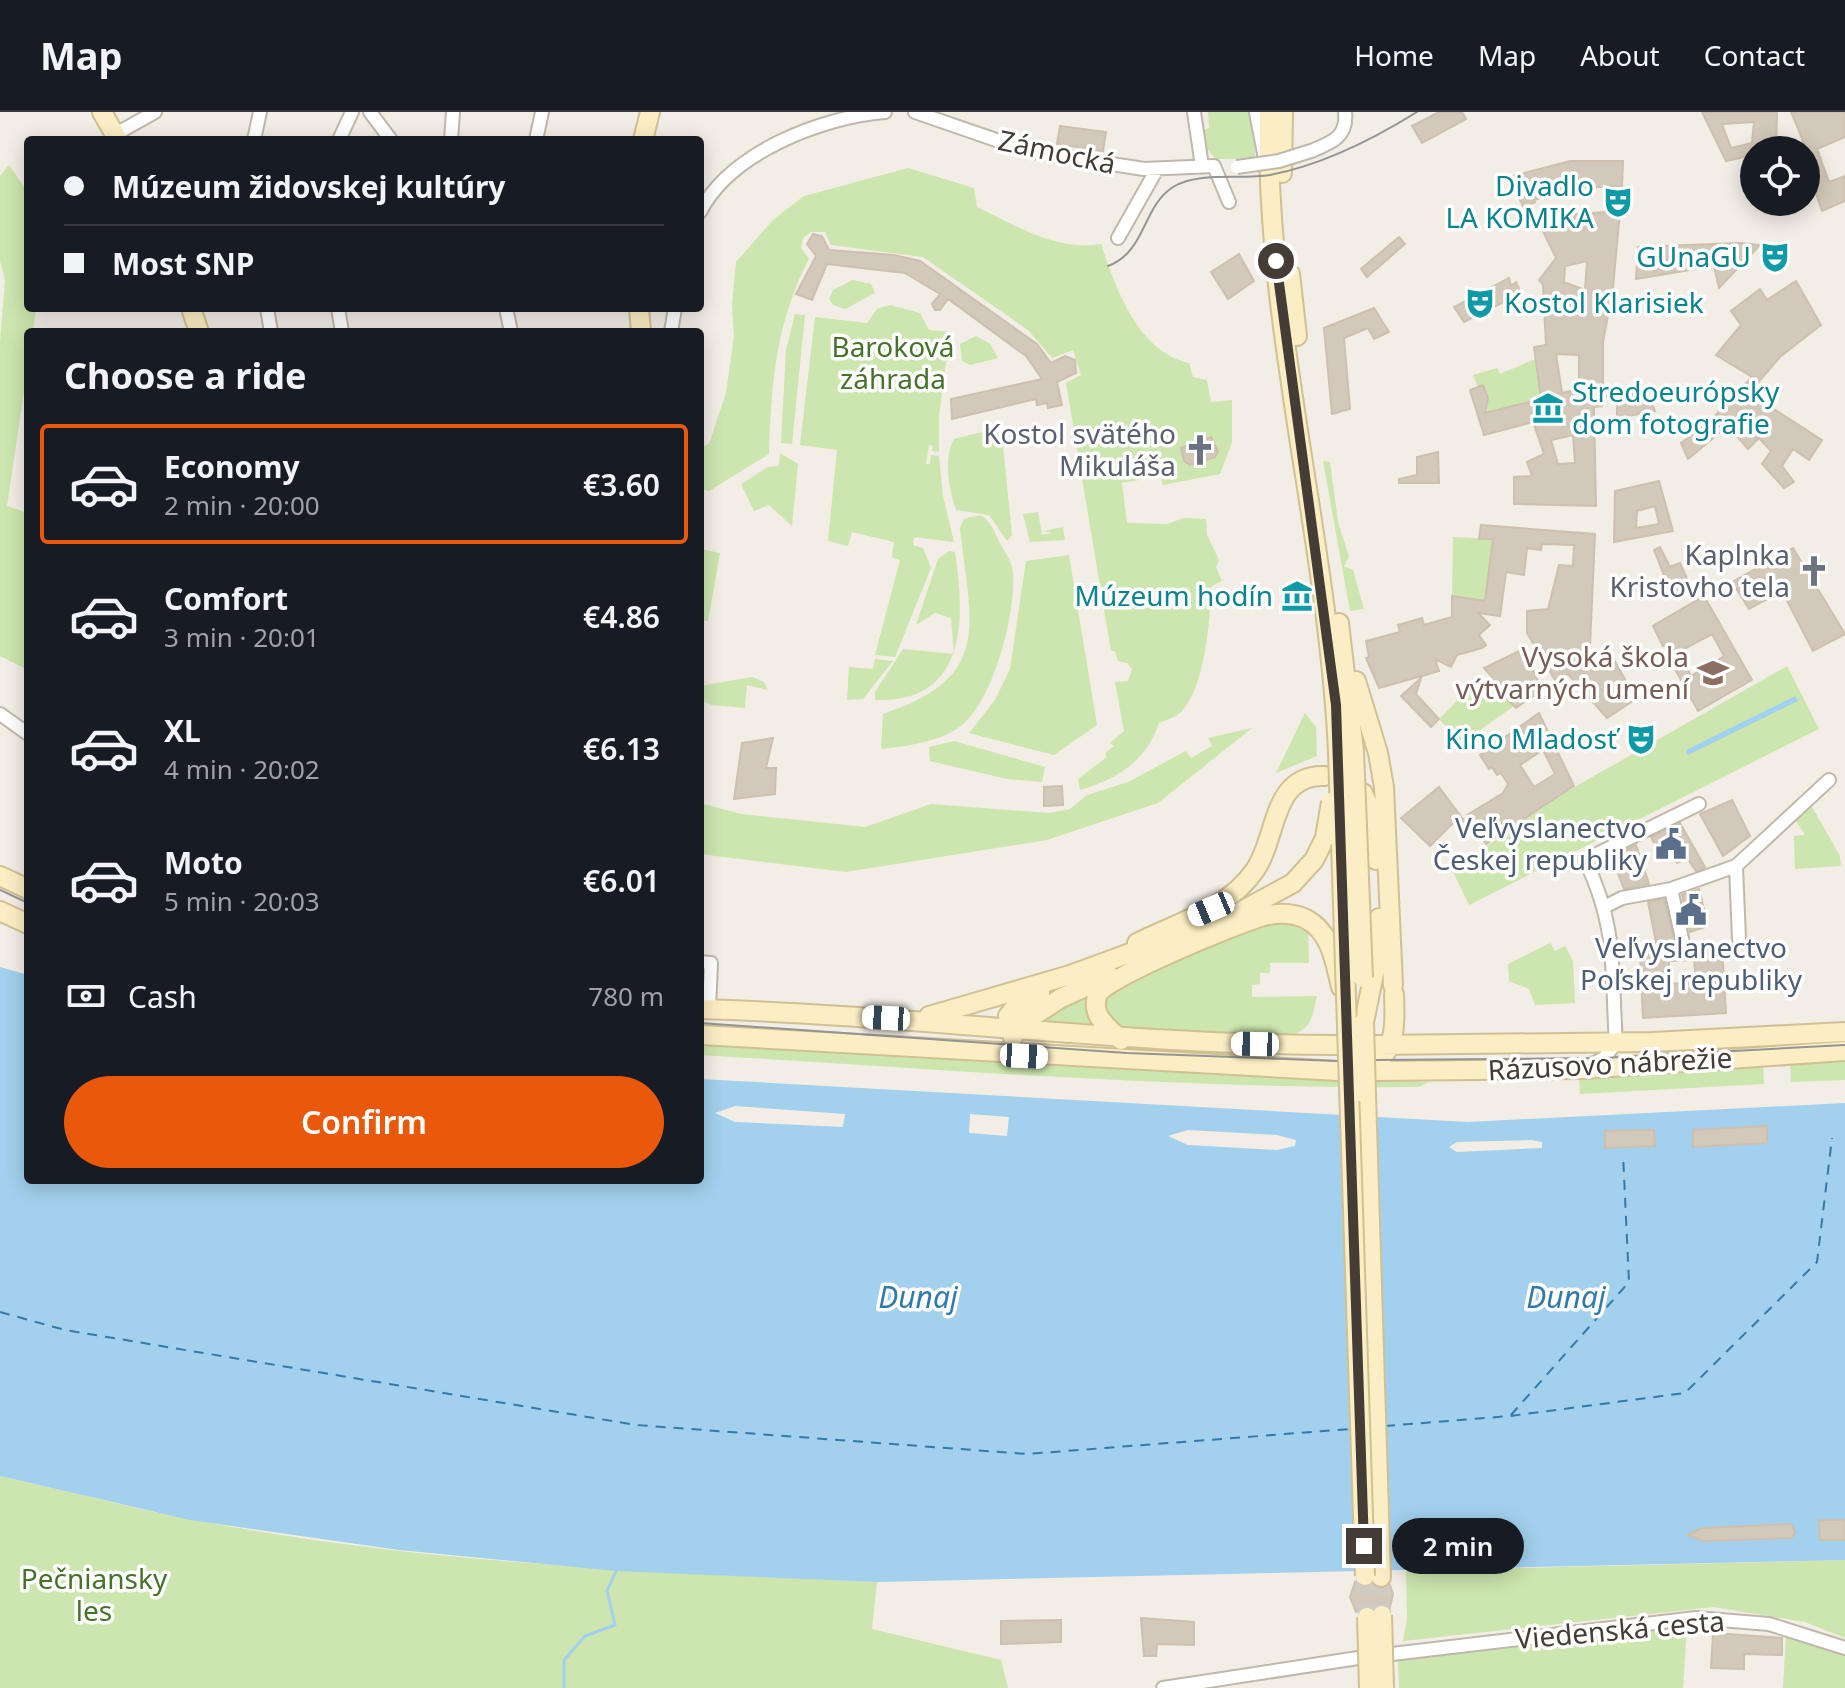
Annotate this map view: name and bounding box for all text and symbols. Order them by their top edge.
text: Map [40,29,123,81]
text: Home [1354,36,1434,74]
text: Map [1478,36,1536,74]
text: About [1580,36,1660,74]
text: Contact [1704,36,1805,74]
street label: Zámocká [995,120,1119,182]
map controls [1740,136,1820,216]
button: locate [1740,136,1820,216]
text: Múzeum židovskej kultúry [112,166,505,207]
place label: Divadlo LA KOMIKA [1445,166,1594,236]
theatre icon: Divadlo LA KOMIKA [1601,185,1635,219]
place label: GUnaGU [1636,237,1751,275]
theatre icon: GUnaGU [1758,240,1792,274]
text: Most SNP [112,243,254,284]
route start [1258,243,1294,279]
place label: Kostol Klarisiek [1504,283,1704,321]
theatre icon: Kostol Klarisiek [1463,286,1497,320]
park label: Baroková záhrada [831,327,955,397]
text: Choose a ride [64,351,306,400]
place label: Stredoeurópsky dom fotografie [1572,372,1780,442]
museum icon: Stredoeurópsky dom fotografie [1531,391,1565,425]
place label: Kostol svätého Mikuláša [983,414,1176,484]
church icon: Kostol svätého Mikuláša [1183,433,1217,467]
text: Economy [164,446,300,487]
icon: car [68,448,140,520]
text: €3.60 [583,464,660,505]
text: 2 min · 20:00 [164,487,320,523]
place label: Kaplnka Kristovho tela [1609,535,1790,605]
church icon: Kaplnka Kristovho tela [1797,554,1831,588]
place label: Múzeum hodín [1075,576,1273,614]
text: Comfort [164,578,288,619]
museum icon: Múzeum hodín [1280,579,1314,613]
icon: car [68,580,140,652]
text: €4.86 [583,596,660,637]
text: 3 min · 20:01 [164,619,320,655]
place label: Vysoká škola výtvarných umení [1455,637,1690,707]
school or university icon: Vysoká škola výtvarných umení [1696,656,1730,690]
text: XL [164,710,201,751]
icon: car [68,712,140,784]
place label: Kino Mladosť [1445,719,1621,757]
theatre icon: Kino Mladosť [1624,722,1658,756]
text: €6.13 [583,728,660,769]
text: 4 min · 20:02 [164,751,320,787]
place label: Veľvyslanectvo Českej republiky [1433,808,1648,878]
public building icon: Veľvyslanectvo Českej republiky [1654,827,1688,861]
text: Moto [164,842,243,883]
icon: car [68,844,140,916]
text: €6.01 [583,860,660,901]
text: 5 min · 20:03 [164,883,320,919]
car [1184,889,1238,929]
public building icon: Veľvyslanectvo Poľskej republiky [1674,893,1708,927]
place label: Veľvyslanectvo Poľskej republiky [1580,928,1803,998]
icon: cash [64,974,108,1018]
text: Cash [128,976,197,1017]
text: 780 m [588,978,664,1014]
car [861,1005,911,1031]
car [1231,1032,1279,1056]
street label: Rázusovo nábrežie [1487,1038,1733,1088]
car [999,1043,1049,1069]
button: Confirm [64,1076,664,1168]
water label: Dunaj [878,1276,959,1317]
water label: Dunaj [1526,1276,1607,1317]
callout: 2 min [1392,1518,1524,1574]
route end [1346,1528,1382,1564]
text: 2 min [1423,1528,1493,1564]
park label: Pečniansky les [21,1559,168,1629]
street label: Viedenská cesta [1514,1601,1726,1657]

